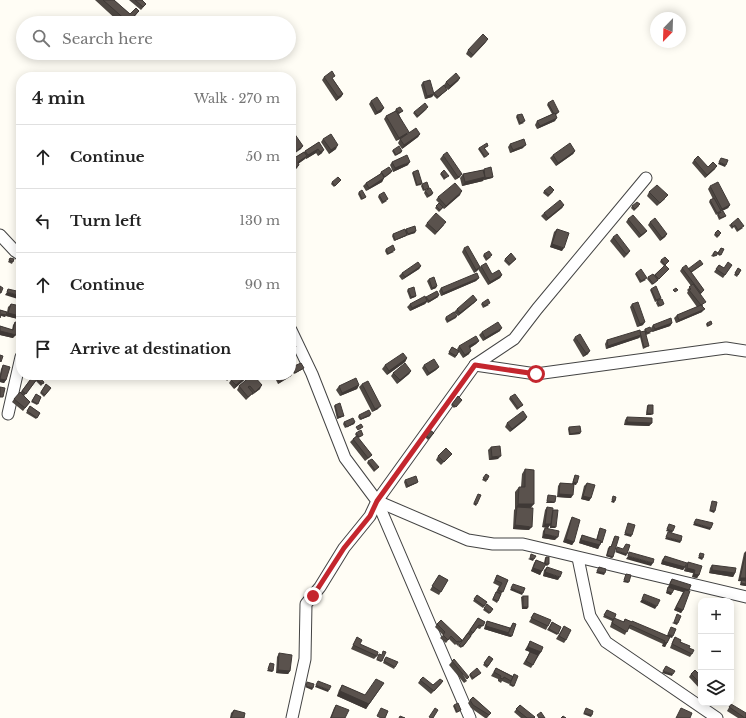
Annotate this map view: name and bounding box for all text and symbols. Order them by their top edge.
north arrow [650,12,686,48]
search box [16,16,296,60]
icon: search [30,27,52,49]
text: Search here [62,29,153,48]
text: 4 min [32,88,85,109]
text: Walk · 270 m [194,90,280,107]
icon: ahead [32,146,54,168]
text: Continue [70,147,145,166]
text: 50 m [246,148,280,165]
icon: left [32,210,54,232]
text: Turn left [70,211,141,230]
text: 130 m [239,212,280,229]
icon: ahead [32,274,54,296]
text: Continue [70,275,145,294]
text: 90 m [245,276,280,293]
icon: arrive [32,338,54,360]
text: Arrive at destination [70,339,231,358]
route start [527,365,545,383]
route end [304,587,322,605]
map controls [698,598,734,706]
button: + [698,598,734,634]
button: − [698,634,734,670]
button: layers [698,670,734,706]

